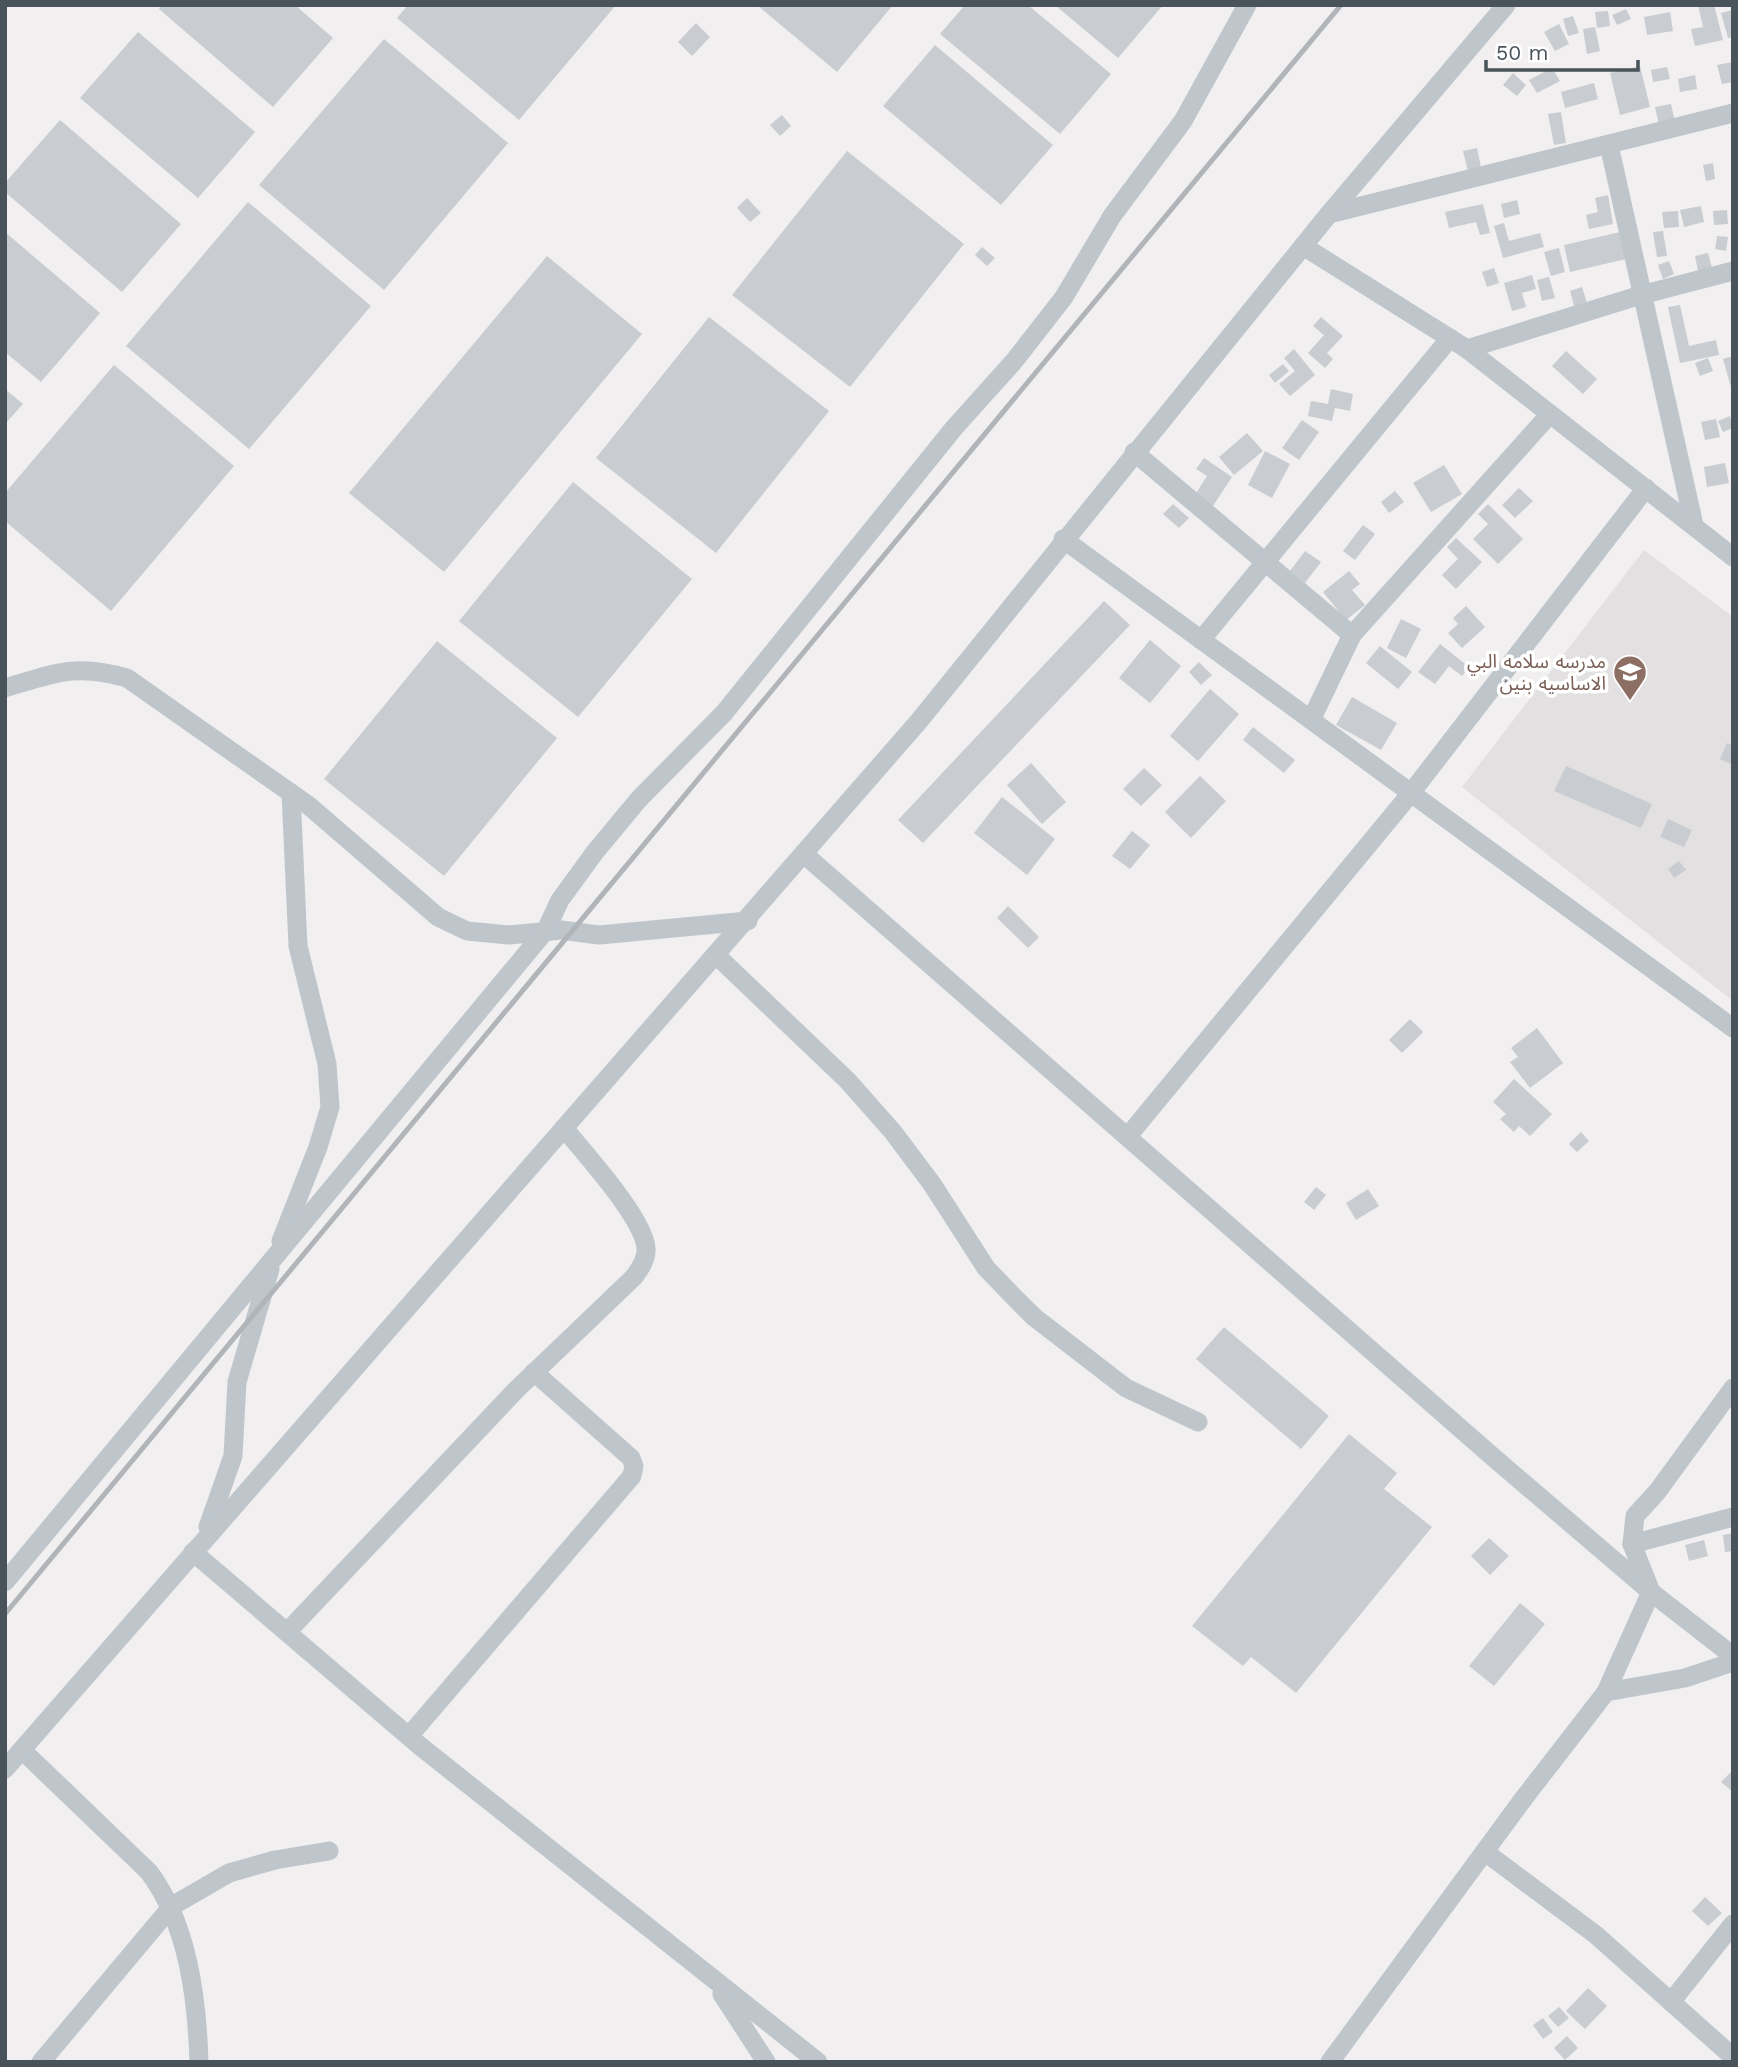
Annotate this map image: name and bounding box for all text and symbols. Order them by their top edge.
scale bar [1486,28,1638,72]
text: 50 m [1496,40,1548,65]
place label: مدرسه سلامه البي الاساسيه بنين [1467,650,1606,695]
school or university icon: مدرسه سلامه البي الاساسيه بنين [1611,653,1649,702]

